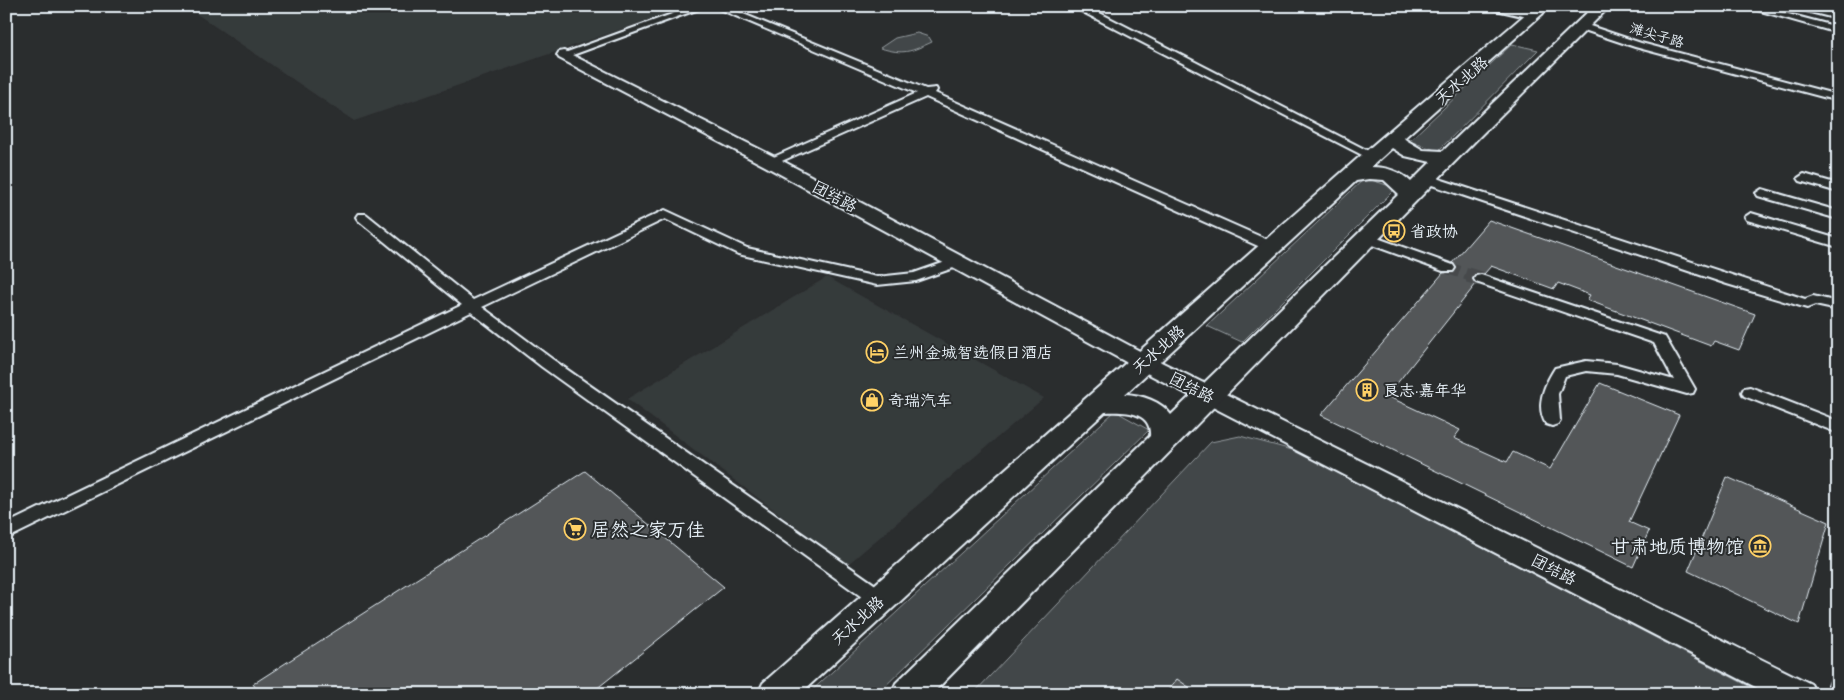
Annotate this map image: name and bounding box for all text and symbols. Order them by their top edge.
street label: 滩尖子路 [1628,19,1686,51]
street label: 天水北路 [1430,51,1492,109]
street label: 团结路 [809,176,861,216]
bus stop icon: 省政协 [1382,219,1406,243]
place label: 省政协 [1410,221,1458,241]
street label: 天水北路 [1128,320,1188,378]
hotel icon: 兰州金城智选假日酒店 [865,340,889,364]
place label: 兰州金城智选假日酒店 [893,342,1053,362]
street label: 团结路 [1166,367,1218,407]
building icon: 良志·嘉年华 [1355,378,1379,402]
place label: 良志·嘉年华 [1383,380,1467,400]
shop icon: 奇瑞汽车 [860,388,884,412]
place label: 奇瑞汽车 [888,390,952,410]
supermarket icon: 居然之家万佳 [563,517,587,541]
place label: 居然之家万佳 [591,517,705,541]
place label: 甘肃地质博物馆 [1611,534,1744,558]
museum icon: 甘肃地质博物馆 [1748,534,1772,558]
street label: 团结路 [1528,549,1580,589]
street label: 天水北路 [827,591,887,649]

